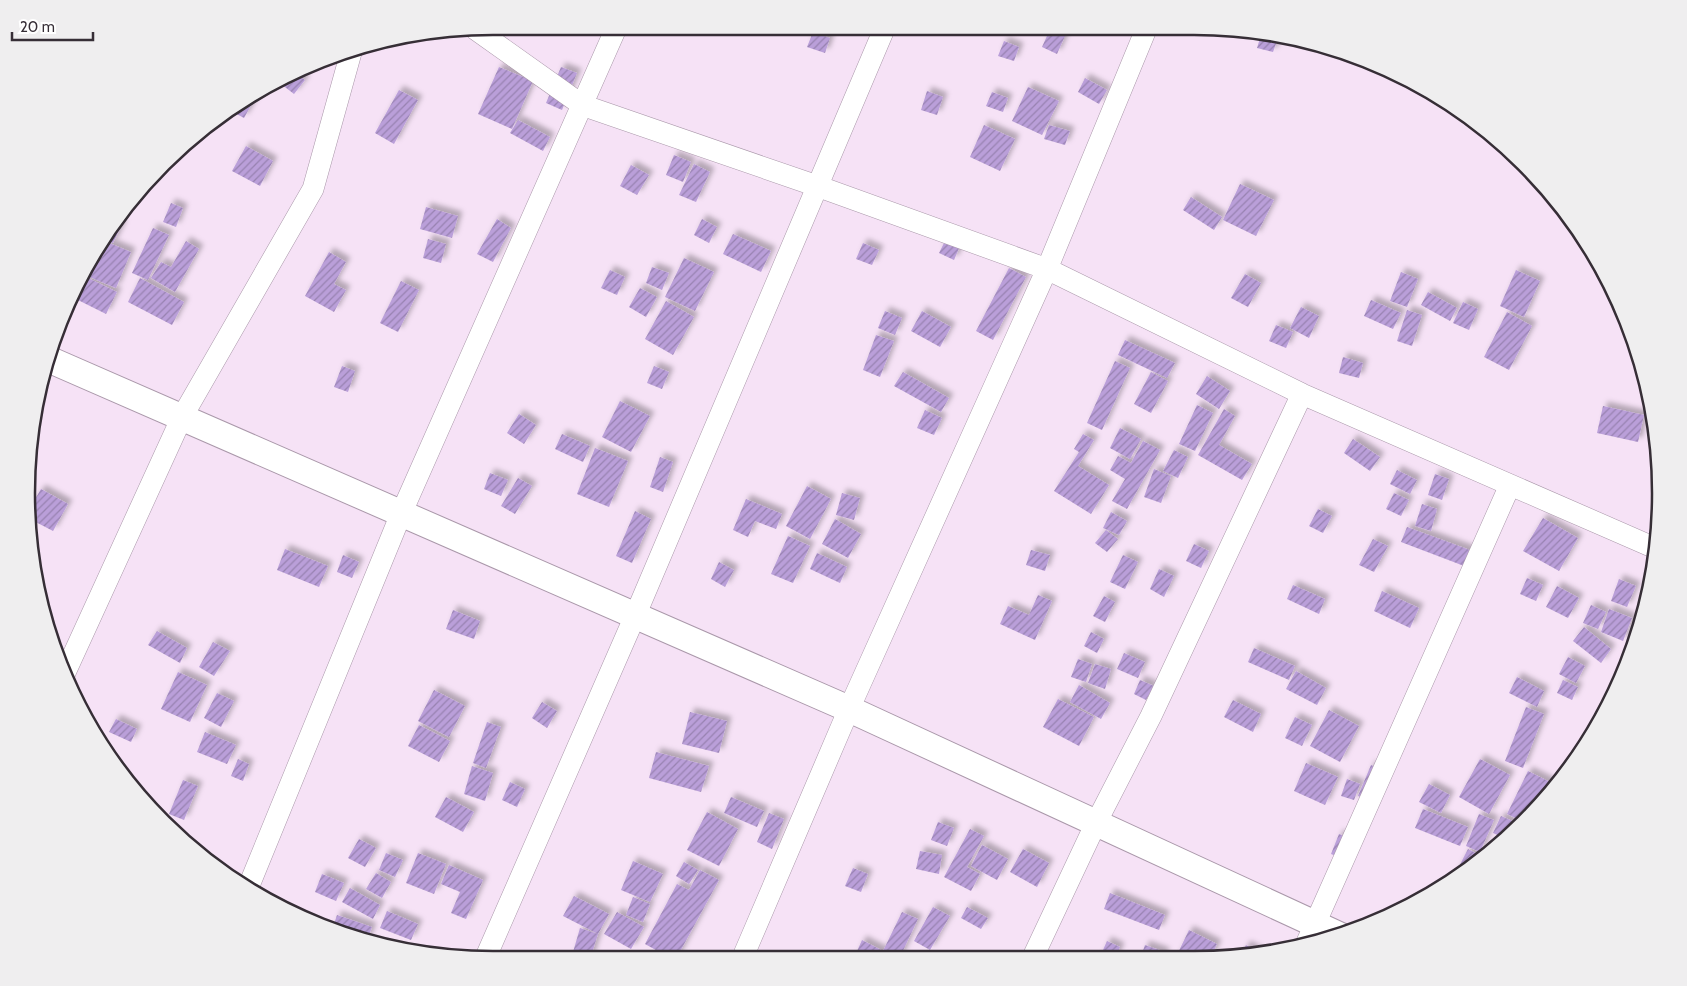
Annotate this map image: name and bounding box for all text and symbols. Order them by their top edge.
scale bar [12,10,94,42]
text: 20 m [20,18,55,36]

